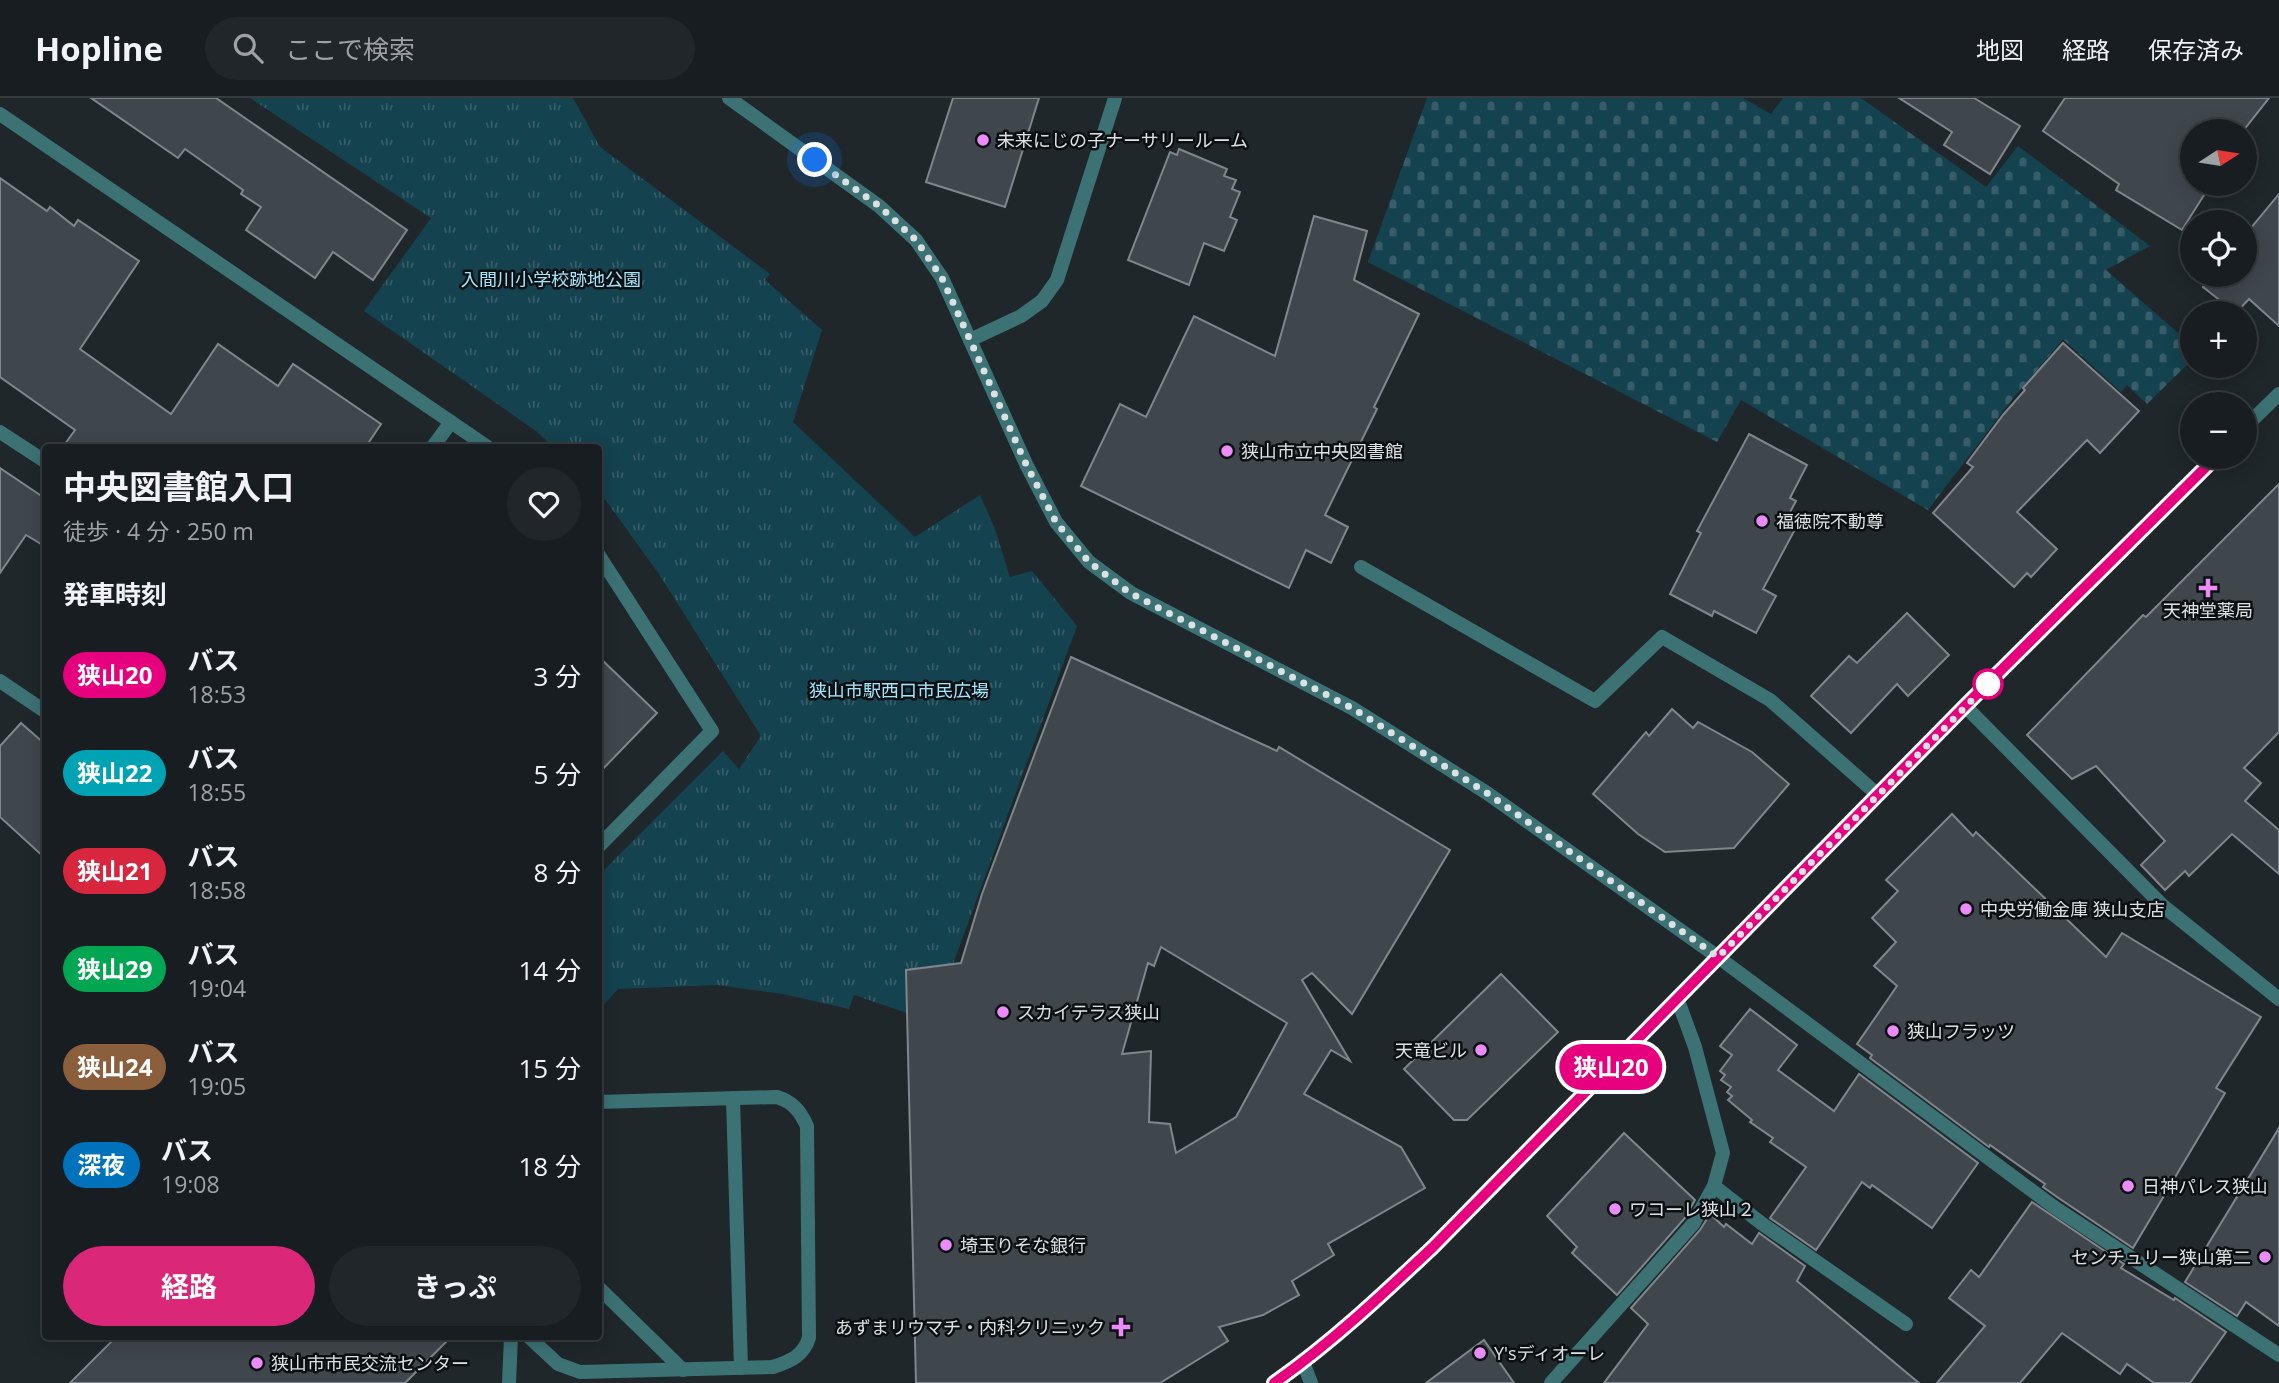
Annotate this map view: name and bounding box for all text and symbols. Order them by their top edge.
search box [205,17,695,80]
text: Hopline [35,26,163,71]
icon: search [229,29,267,67]
text: ここで検索 [285,31,415,67]
text: 地図 [1976,33,2024,66]
text: 経路 [2062,33,2110,66]
text: 保存済み [2148,33,2244,66]
north arrow [2180,119,2258,196]
map controls [2180,119,2257,469]
place label: 未来にじの子ナーサリールーム [997,128,1248,152]
marker: 未来にじの子ナーサリールーム [975,132,991,148]
your location [797,142,832,177]
button: locate [2180,210,2257,287]
park label: 入間川小学校跡地公園 [461,267,641,291]
button: + [2180,301,2257,378]
button: − [2180,392,2257,469]
place label: 狭山市立中央図書館 [1241,439,1403,463]
marker: 狭山市立中央図書館 [1219,443,1235,459]
text: 中央図書館入口 [63,464,294,509]
button: heart [507,467,581,541]
place label: 福徳院不動尊 [1776,509,1884,533]
marker: 福徳院不動尊 [1754,513,1770,529]
text: 徒歩 · 4 分 · 250 m [63,515,254,547]
text: 発車時刻 [63,576,167,612]
marker: 天神堂薬局 [2200,580,2216,596]
place label: 天神堂薬局 [2163,598,2253,622]
text: バス [187,642,239,678]
text: 狭山20 [77,658,152,691]
text: 3 分 [533,658,581,694]
unlabelled marker [1973,669,2003,699]
text: 18:53 [187,678,246,710]
park label: 狭山市駅西口市民広場 [809,678,989,702]
text: バス [187,740,239,776]
text: 狭山22 [77,756,152,789]
text: 5 分 [533,756,581,792]
text: 18:55 [187,776,246,808]
text: バス [187,838,239,874]
text: 狭山21 [77,854,152,887]
text: 8 分 [533,854,581,890]
text: 18:58 [187,874,246,906]
place label: 中央労働金庫 狭山支店 [1980,897,2165,921]
marker: 中央労働金庫 狭山支店 [1958,901,1974,917]
text: バス [187,936,239,972]
text: 狭山29 [77,952,152,985]
text: 14 分 [519,952,581,988]
text: 19:04 [187,972,246,1004]
place label: スカイテラス狭山 [1017,1000,1160,1024]
marker: スカイテラス狭山 [995,1004,1011,1020]
place label: 狭山フラッツ [1907,1019,2015,1043]
marker: 狭山フラッツ [1885,1023,1901,1039]
text: バス [187,1034,239,1070]
place label: 天竜ビル [1395,1038,1467,1062]
marker: 天竜ビル [1473,1042,1489,1058]
line badge: 狭山20 [1562,1044,1660,1090]
text: 狭山24 [77,1050,152,1083]
text: 15 分 [519,1050,581,1086]
text: 狭山20 [1573,1050,1649,1083]
text: 19:05 [187,1070,246,1102]
text: バス [161,1132,213,1168]
text: 深夜 [78,1148,126,1181]
text: 18 分 [519,1148,581,1184]
text: 19:08 [161,1168,220,1200]
place label: 日神パレス狭山 [2142,1174,2268,1198]
marker: 日神パレス狭山 [2120,1178,2136,1194]
place label: ワコーレ狭山２ [1629,1197,1755,1221]
marker: ワコーレ狭山２ [1607,1201,1623,1217]
place label: 埼玉りそな銀行 [960,1233,1086,1257]
marker: 埼玉りそな銀行 [938,1237,954,1253]
place label: センチュリー狭山第二 [2071,1245,2251,1269]
button: 経路 [63,1246,315,1326]
button: きっぷ [329,1246,581,1326]
marker: センチュリー狭山第二 [2257,1249,2273,1265]
place label: あずまリウマチ・内科クリニック [835,1315,1105,1339]
marker: あずまリウマチ・内科クリニック [1111,1317,1131,1337]
place label: Y'sディオーレ [1494,1341,1605,1365]
marker: Y'sディオーレ [1472,1345,1488,1361]
place label: 狭山市市民交流センター [271,1351,469,1375]
marker: 狭山市市民交流センター [249,1355,265,1371]

